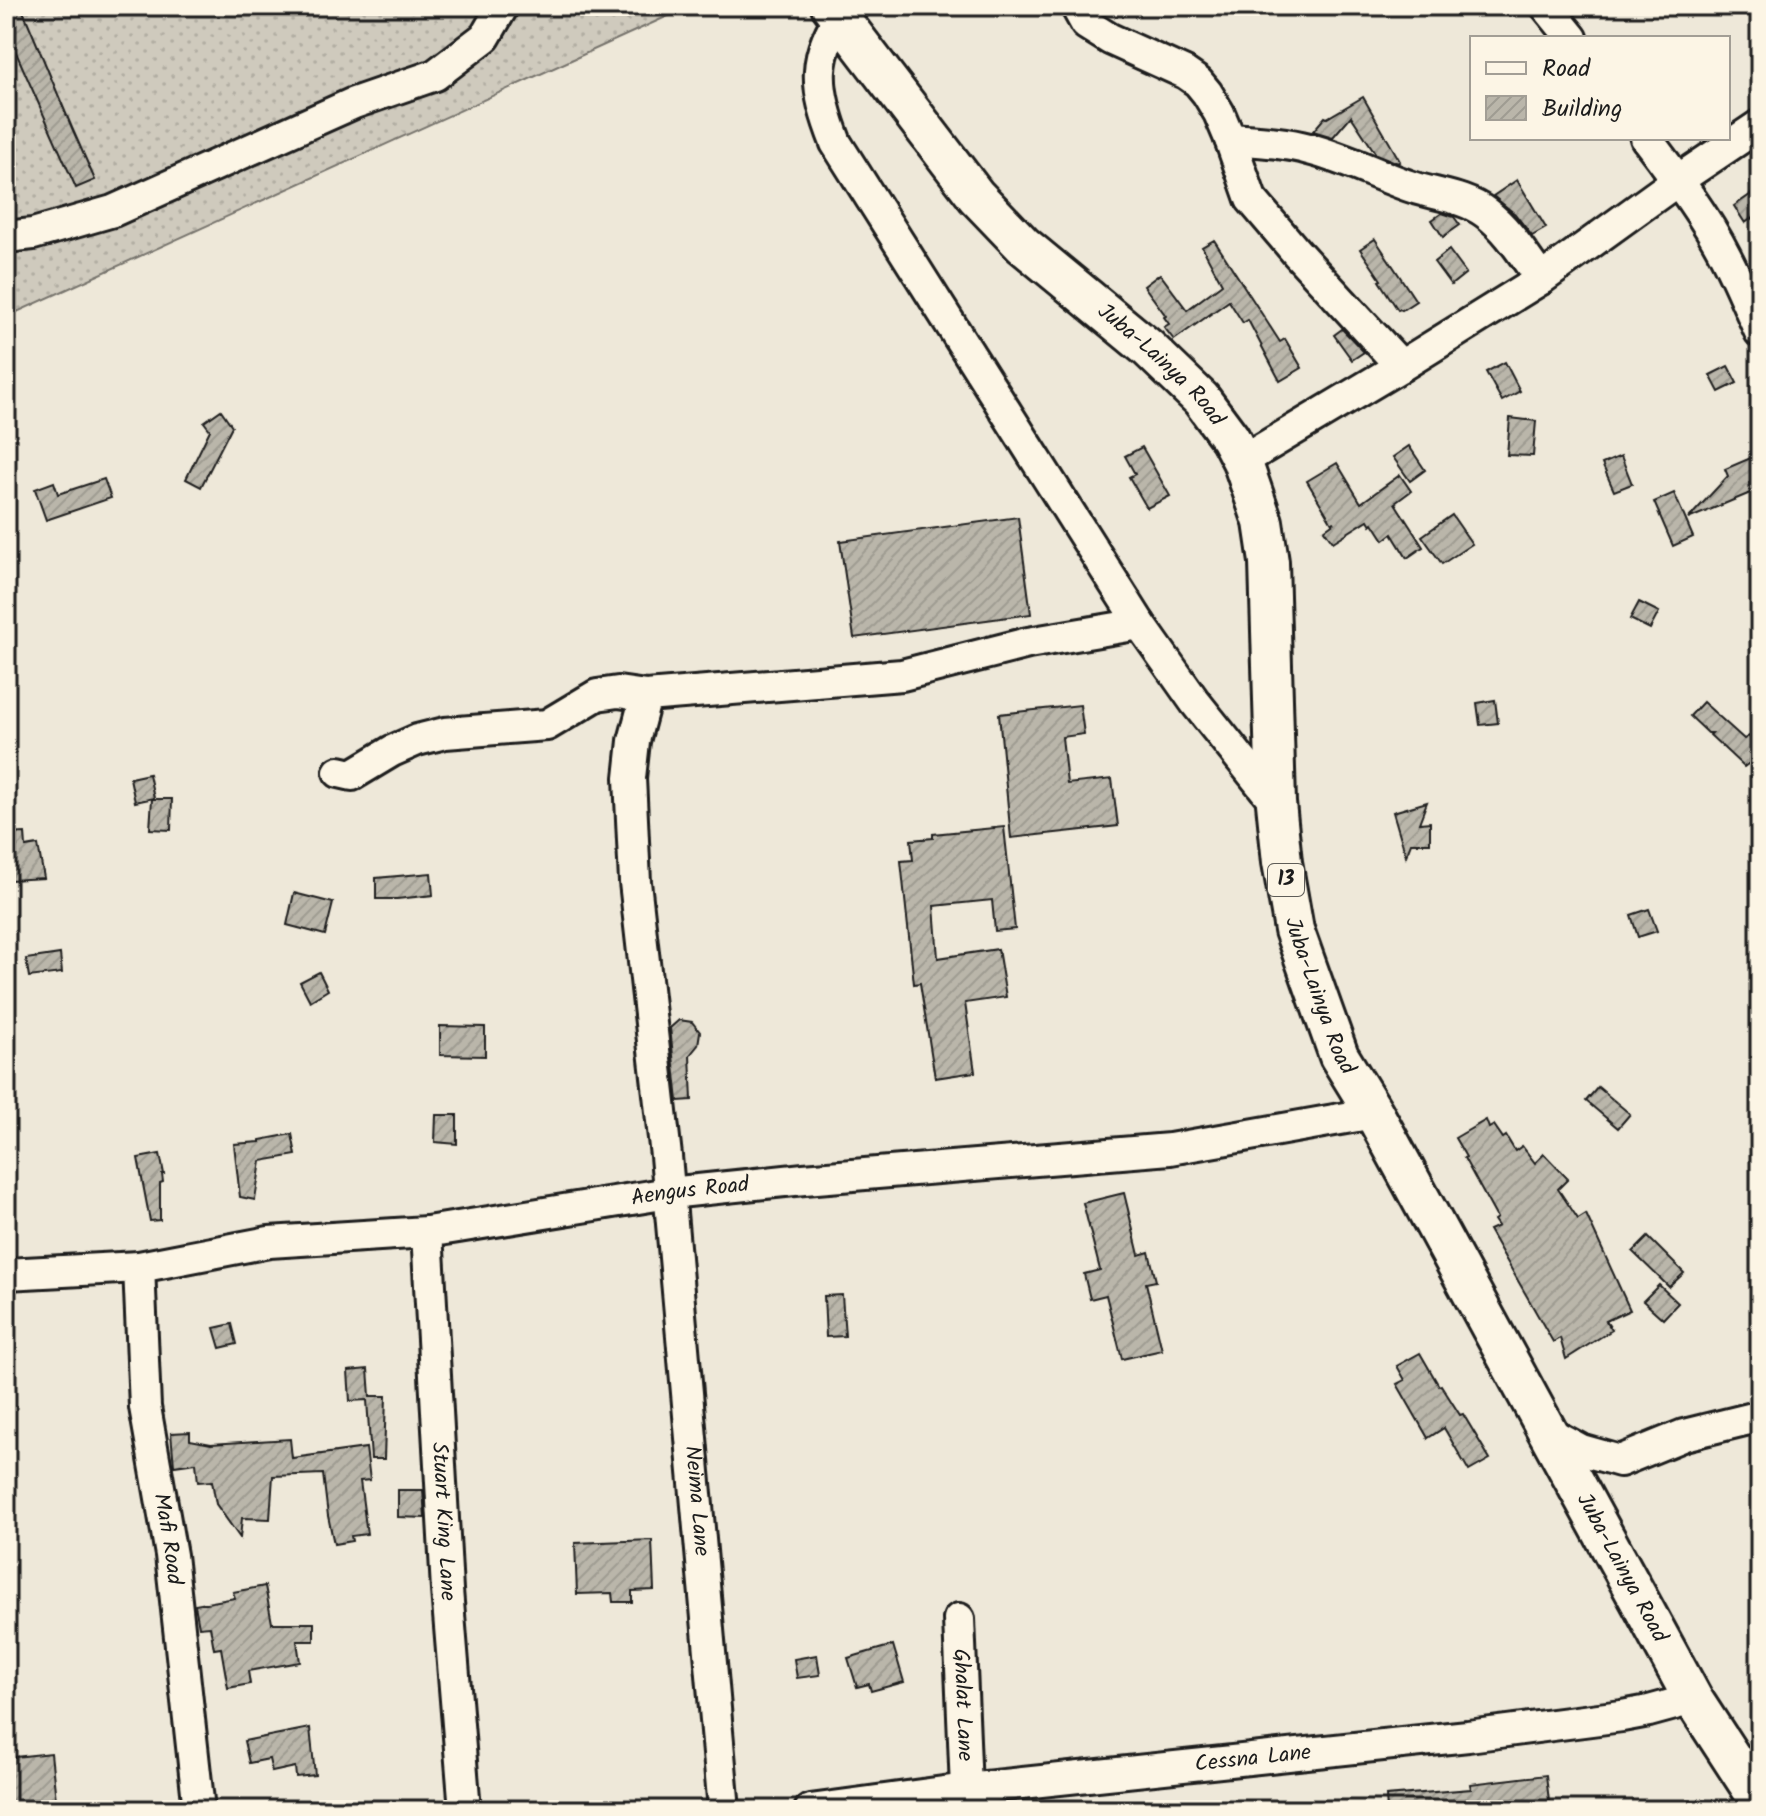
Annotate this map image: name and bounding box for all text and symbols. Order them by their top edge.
legend [1470,36,1730,140]
text: Road [1542,50,1591,89]
text: Building [1542,90,1622,129]
street label: Juba-Lainya Road [1089,295,1234,435]
road number: 13 [1268,864,1304,896]
street label: Juba-Lainya Road [1275,915,1365,1083]
street label: Aengus Road [628,1167,752,1216]
street label: Stuart King Lane [421,1441,465,1602]
street label: Neima Lane [674,1444,719,1558]
street label: Juba-Lainya Road [1567,1487,1677,1650]
street label: Mafi Road [143,1490,192,1587]
street label: Ghalat Lane [943,1648,982,1762]
street label: Cessna Lane [1193,1735,1313,1782]

